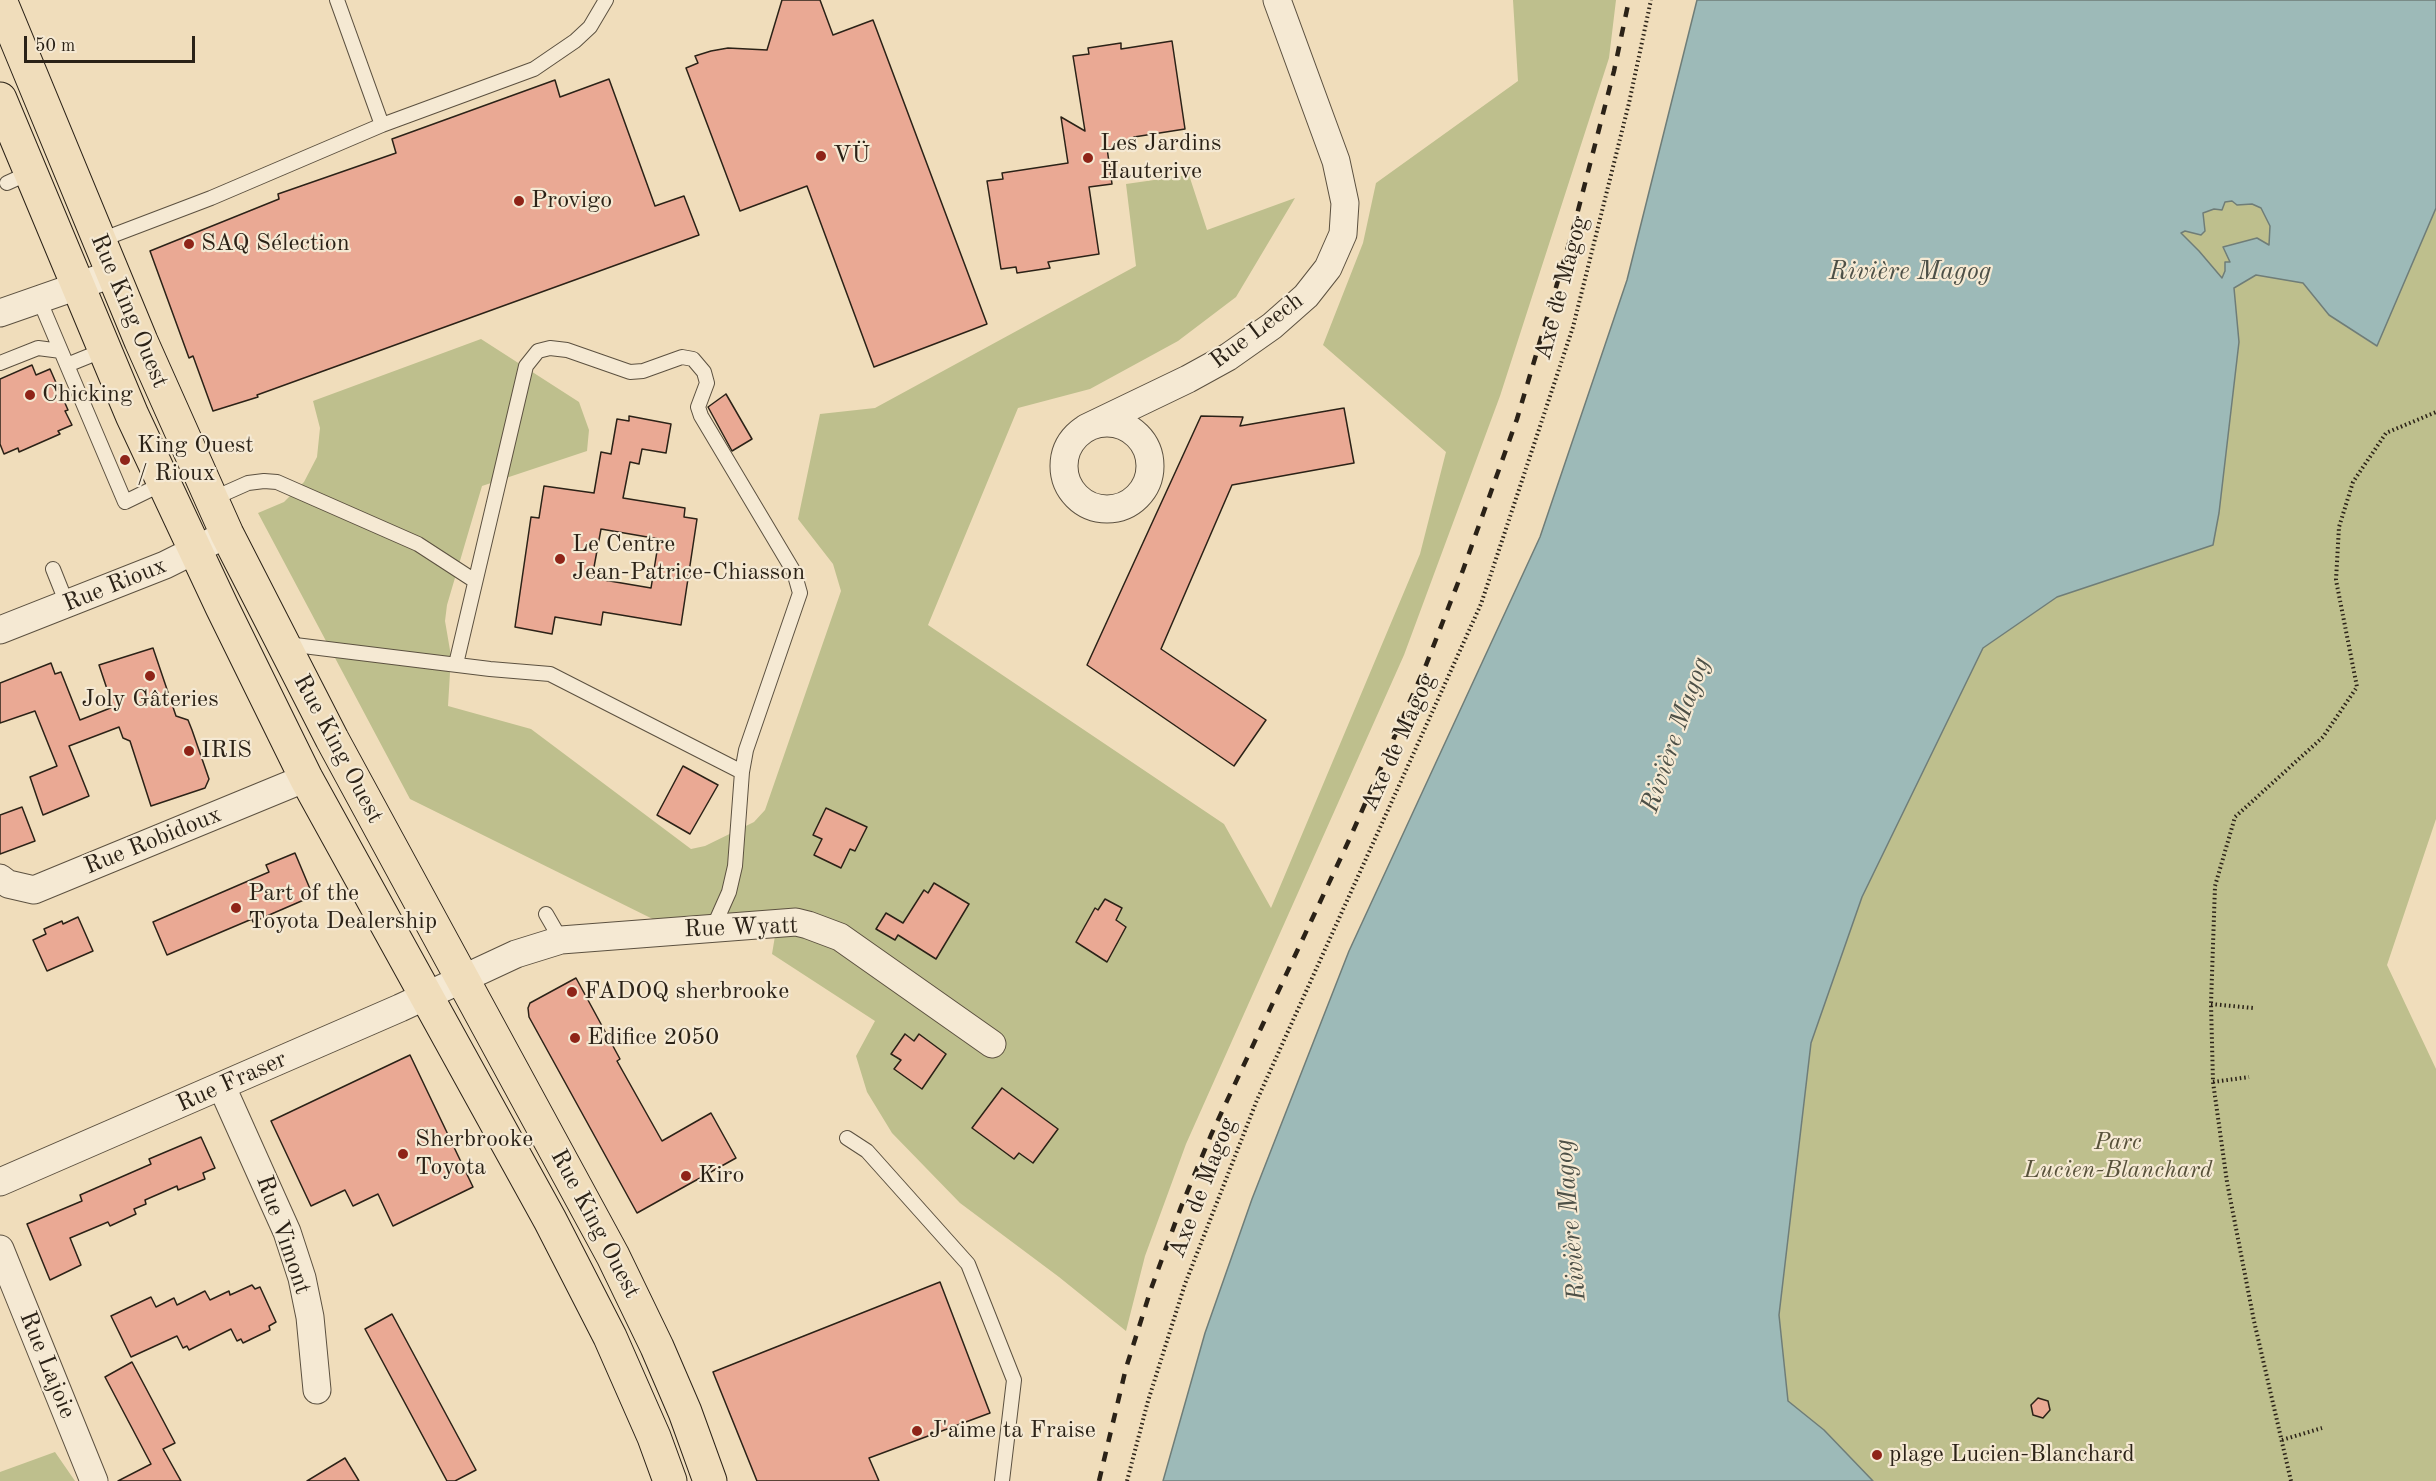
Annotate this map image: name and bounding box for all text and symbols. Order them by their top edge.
scale bar [27,24,198,62]
text: 50 m [35,37,75,55]
place label: Les Jardins Hauterive [1100,130,1221,186]
place label: VÜ [833,142,870,170]
marker: VÜ [814,149,828,163]
marker: Les Jardins Hauterive [1081,151,1095,165]
place label: Provigo [531,187,612,215]
marker: Provigo [512,194,526,208]
street label: Axe de Magog [1529,213,1595,363]
street label: Rue King Ouest [84,230,174,392]
place label: SAQ Sélection [201,230,350,258]
marker: SAQ Sélection [182,237,196,251]
water label: Rivière Magog [1829,256,1991,288]
street label: Rue Leech [1205,287,1309,375]
place label: Chicking [42,381,133,409]
marker: Chicking [23,388,37,402]
place label: King Ouest / Rioux [137,432,254,488]
marker: King Ouest / Rioux [118,453,132,467]
place label: Le Centre Jean-Patrice-Chiasson [572,531,805,587]
street label: Rue Rioux [59,551,171,619]
marker: Le Centre Jean-Patrice-Chiasson [553,552,567,566]
water label: Rivière Magog [1635,653,1717,817]
marker: Joly Gâteries [143,669,157,683]
street label: Axe de Magog [1356,669,1442,815]
street label: Rue King Ouest [287,670,389,828]
place label: Joly Gâteries [81,686,219,714]
place label: IRIS [201,737,252,765]
marker: IRIS [182,744,196,758]
street label: Rue Robidoux [80,800,226,882]
place label: Part of the Toyota Dealership [248,880,437,936]
marker: Part of the Toyota Dealership [229,901,243,915]
street label: Rue Wyatt [684,912,798,944]
place label: FADOQ sherbrooke [584,978,789,1006]
marker: FADOQ sherbrooke [565,985,579,999]
place label: Edifice 2050 [587,1024,719,1052]
marker: Edifice 2050 [568,1031,582,1045]
street label: Rue Fraser [173,1045,291,1119]
street label: Axe de Magog [1163,1114,1243,1262]
place label: Sherbrooke Toyota [415,1126,533,1182]
park label: Parc Lucien-Blanchard [2023,1129,2213,1185]
water label: Rivière Magog [1548,1138,1594,1302]
street label: Rue King Ouest [544,1145,646,1303]
marker: Sherbrooke Toyota [396,1147,410,1161]
place label: Kiro [698,1162,744,1190]
marker: Kiro [679,1169,693,1183]
street label: Rue Vimont [249,1172,317,1298]
street label: Rue Lajoie [13,1307,81,1423]
place label: J'aime ta Fraise [929,1417,1096,1445]
marker: J'aime ta Fraise [910,1424,924,1438]
place label: plage Lucien-Blanchard [1889,1441,2135,1469]
marker: plage Lucien-Blanchard [1870,1448,1884,1462]

